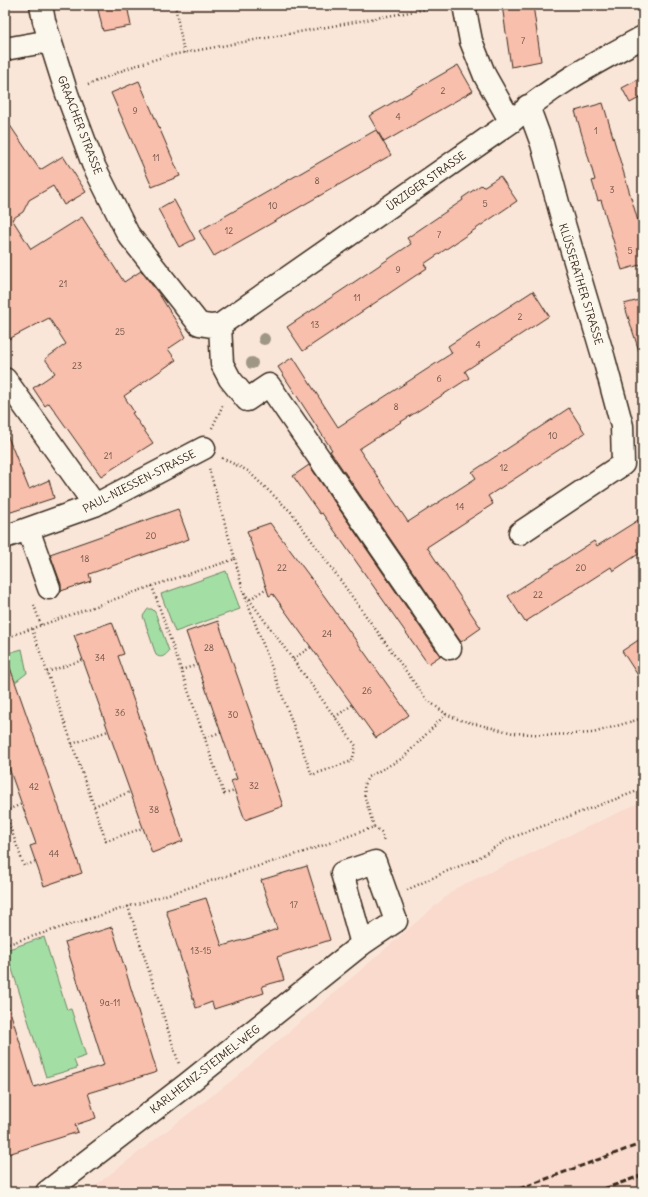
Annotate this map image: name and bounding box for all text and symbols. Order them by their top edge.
house number: 7 [521,35,526,46]
street label: GRAACHER STRASSE [55,74,105,176]
house number: 2 [441,85,446,96]
house number: 9 [132,105,138,116]
house number: 4 [395,111,401,122]
house number: 1 [594,125,598,136]
street label: ÜRZIGER STRASSE [383,147,469,214]
house number: 11 [152,152,160,163]
house number: 8 [314,175,320,186]
house number: 3 [609,184,615,195]
house number: 5 [482,198,488,209]
house number: 10 [268,200,278,211]
street label: KLÜSSERATHER STRASSE [556,221,607,347]
house number: 12 [225,225,233,236]
house number: 7 [437,229,442,240]
house number: 5 [627,245,633,256]
house number: 9 [395,264,401,275]
house number: 21 [59,278,67,289]
house number: 11 [353,292,361,303]
house number: 2 [518,311,523,322]
house number: 13 [311,319,319,330]
house number: 25 [115,326,125,337]
house number: 4 [475,339,481,350]
house number: 23 [72,360,82,371]
house number: 6 [436,373,442,384]
house number: 8 [393,401,399,412]
house number: 10 [548,430,558,441]
street label: PAUL-NIESSEN-STRASSE [80,446,198,516]
house number: 21 [104,450,112,461]
house number: 12 [500,462,508,473]
house number: 14 [456,501,464,512]
house number: 20 [146,530,157,541]
house number: 18 [81,553,89,564]
house number: 22 [277,562,287,573]
house number: 20 [576,562,587,573]
house number: 22 [533,589,543,600]
house number: 24 [322,628,332,639]
house number: 28 [204,642,214,653]
house number: 34 [95,652,105,663]
house number: 26 [362,685,372,696]
house number: 36 [115,707,125,718]
house number: 30 [227,709,239,720]
house number: 32 [249,780,259,791]
house number: 42 [29,781,39,792]
house number: 38 [149,804,159,815]
house number: 44 [49,848,59,859]
house number: 17 [290,899,299,910]
house number: 13-15 [191,945,211,956]
house number: 9a-11 [100,997,120,1008]
street label: KARLHEINZ-STEIMEL-WEG [147,1022,263,1116]

